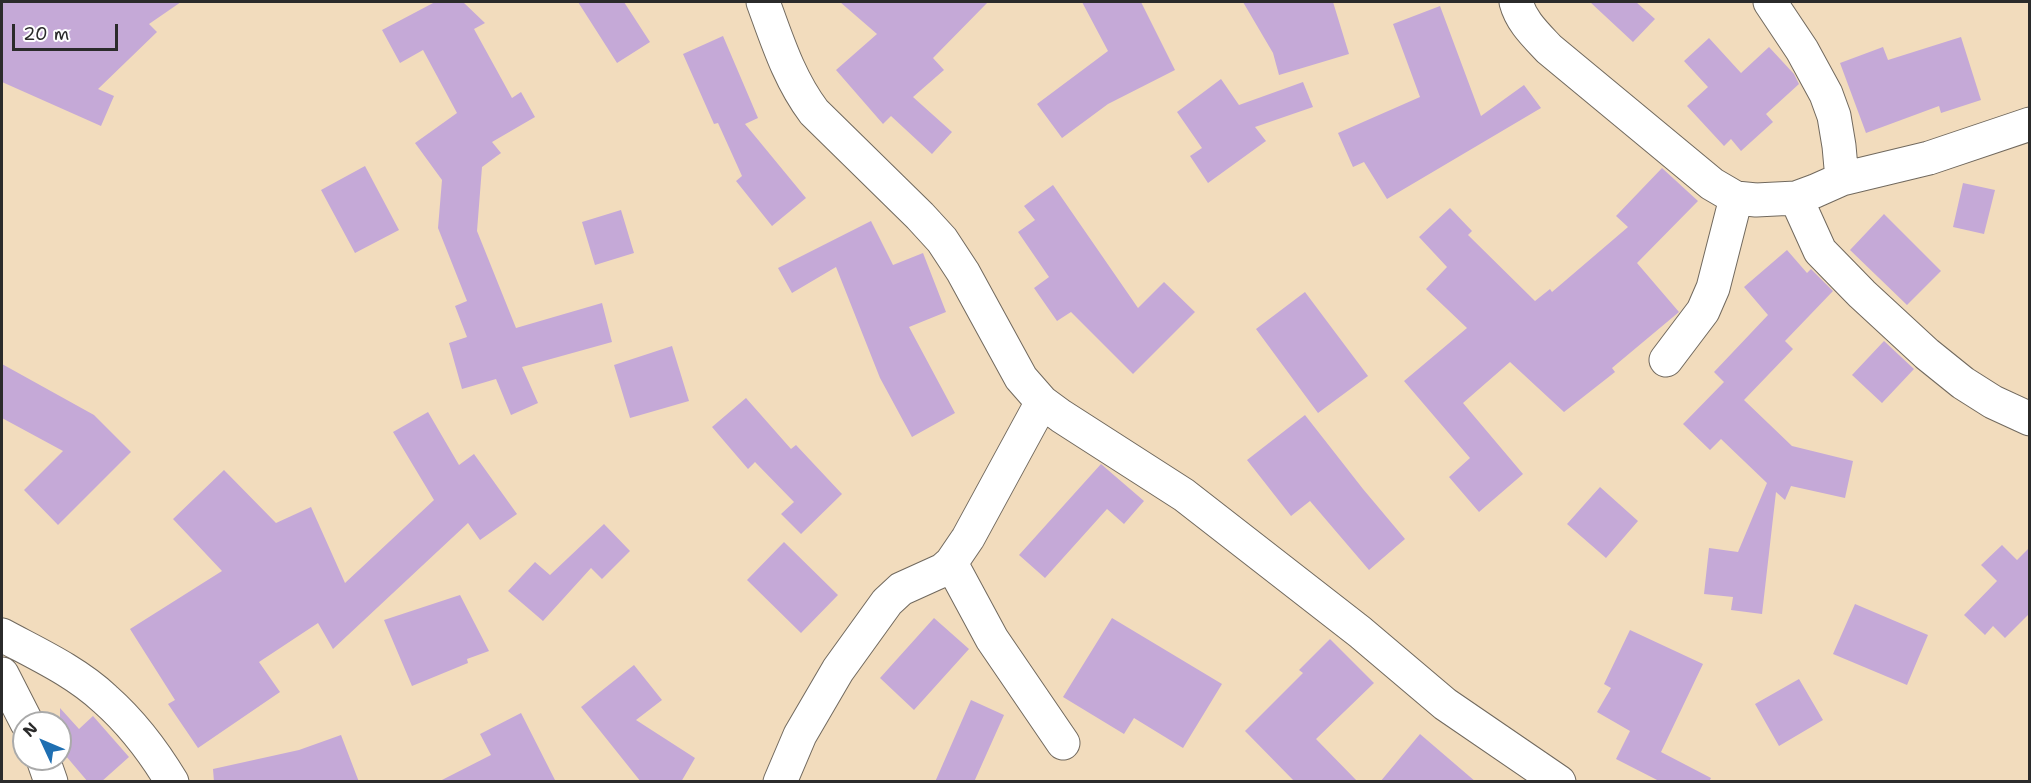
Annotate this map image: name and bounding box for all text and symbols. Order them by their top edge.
scale bar [15,12,122,50]
text: 20 m [23,22,69,46]
north arrow [12,711,72,771]
text: N [18,718,42,741]

